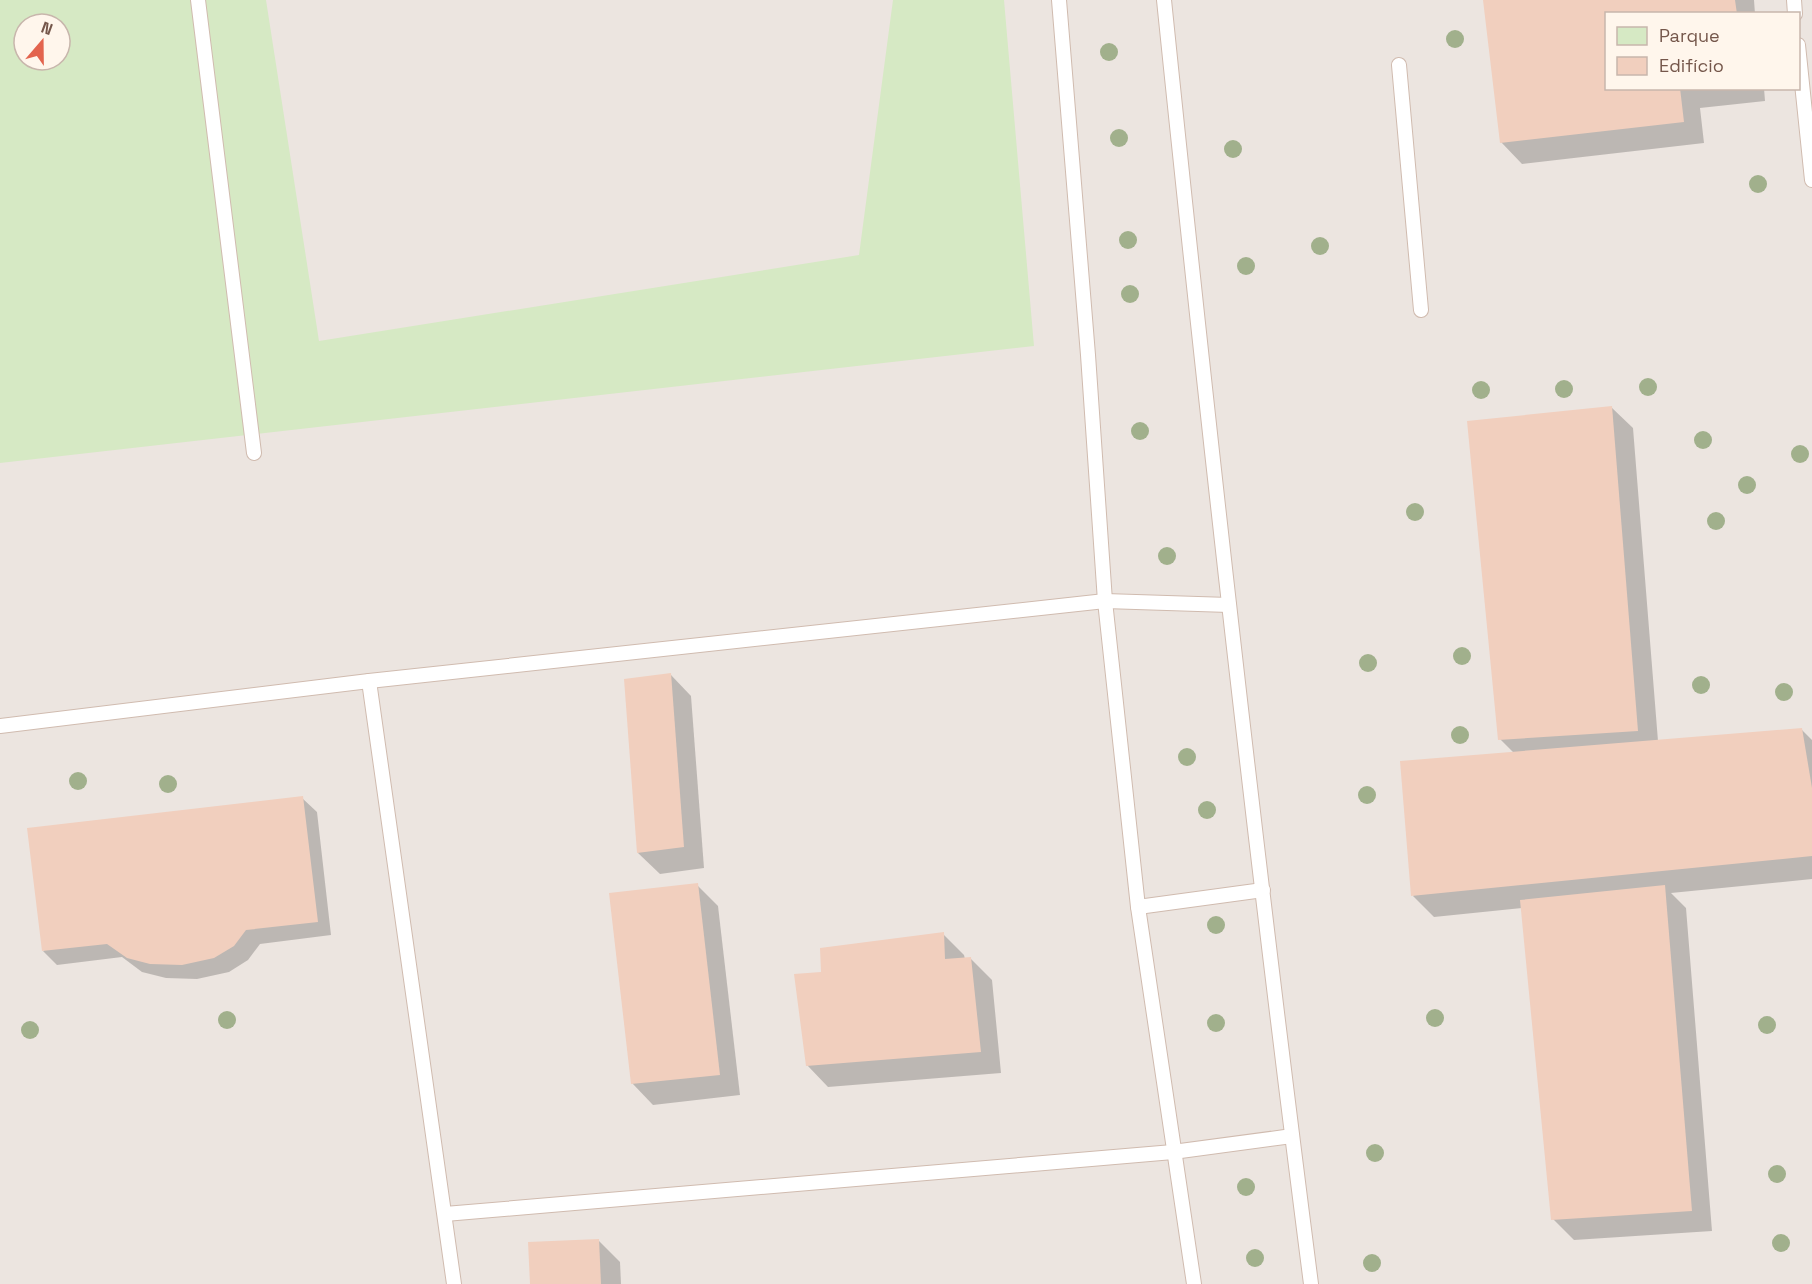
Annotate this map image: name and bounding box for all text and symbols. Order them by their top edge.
north arrow [12,12,72,72]
legend [1605,12,1800,90]
text: N [38,17,56,40]
text: Parque [1659,24,1720,47]
text: Edifício [1659,54,1724,77]

